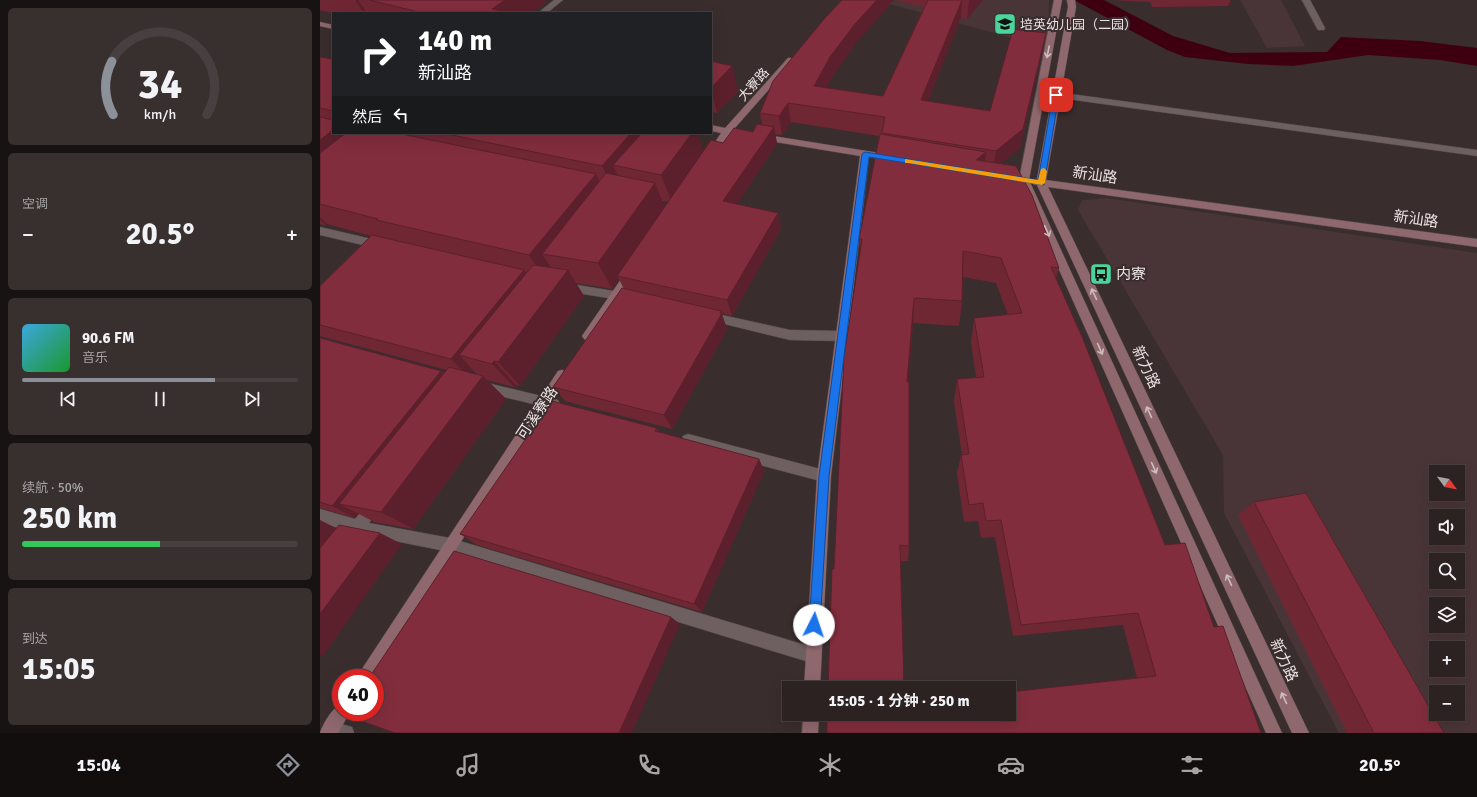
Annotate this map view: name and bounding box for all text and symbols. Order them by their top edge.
school or university icon: 培英幼儿园（二园） [992,11,1018,37]
place label: 培英幼儿园（二园） [1020,17,1137,33]
text: 140 m [418,24,492,58]
icon: right [352,28,404,80]
one-way arrow [1044,45,1052,58]
text: 34 [138,58,182,109]
text: 新汕路 [418,62,472,84]
street label: 大寮路 [735,65,773,105]
pin [1039,78,1073,112]
icon: arrive [1045,84,1067,106]
icon: left [390,104,412,126]
text: km/h [144,105,176,122]
text: 然后 [352,108,382,126]
street label: 新汕路 [1071,163,1119,187]
text: 空调 [22,196,48,212]
street label: 新汕路 [1392,207,1440,231]
text: 20.5° [125,216,195,253]
text: − [22,221,34,248]
text: + [286,221,298,248]
one-way arrow [1044,224,1051,236]
bus stop icon: 内寮 [1088,261,1114,287]
place label: 内寮 [1116,265,1146,283]
one-way arrow [1090,289,1097,301]
text: 90.6 FM [82,329,134,347]
one-way arrow [1097,343,1104,355]
street label: 新力路 [1128,343,1164,391]
text: 音乐 [82,350,108,366]
street label: 可溪寮路 [513,383,561,443]
icon: previous [57,388,79,410]
icon: pause [149,388,171,410]
icon: next [241,388,263,410]
one-way arrow [1145,406,1152,418]
one-way arrow [1151,461,1158,473]
north arrow [1429,465,1465,501]
map controls [1429,465,1465,721]
text: 续航 · 50% [22,480,84,496]
text: 250 km [22,500,117,537]
button: sound [1429,509,1465,545]
button: search [1429,553,1465,589]
one-way arrow [1225,574,1232,586]
button: layers [1429,597,1465,633]
position arrow [793,604,835,646]
text: 到达 [22,631,48,647]
street label: 新力路 [1266,636,1302,684]
button: + [1429,641,1465,677]
text: 15:05 [22,651,96,688]
speed limit sign: 40 [332,669,384,721]
button: − [1429,685,1465,721]
text: 15:05 · 1 分钟 · 250 m [828,692,970,710]
one-way arrow [1280,692,1287,704]
icon: directions [274,751,302,779]
icon: music [454,751,482,779]
icon: phone [635,751,663,779]
icon: climate [816,751,844,779]
icon: car [997,751,1025,779]
icon: filters [1178,751,1206,779]
text: 15:04 [76,754,121,776]
text: 20.5° [1359,754,1401,776]

